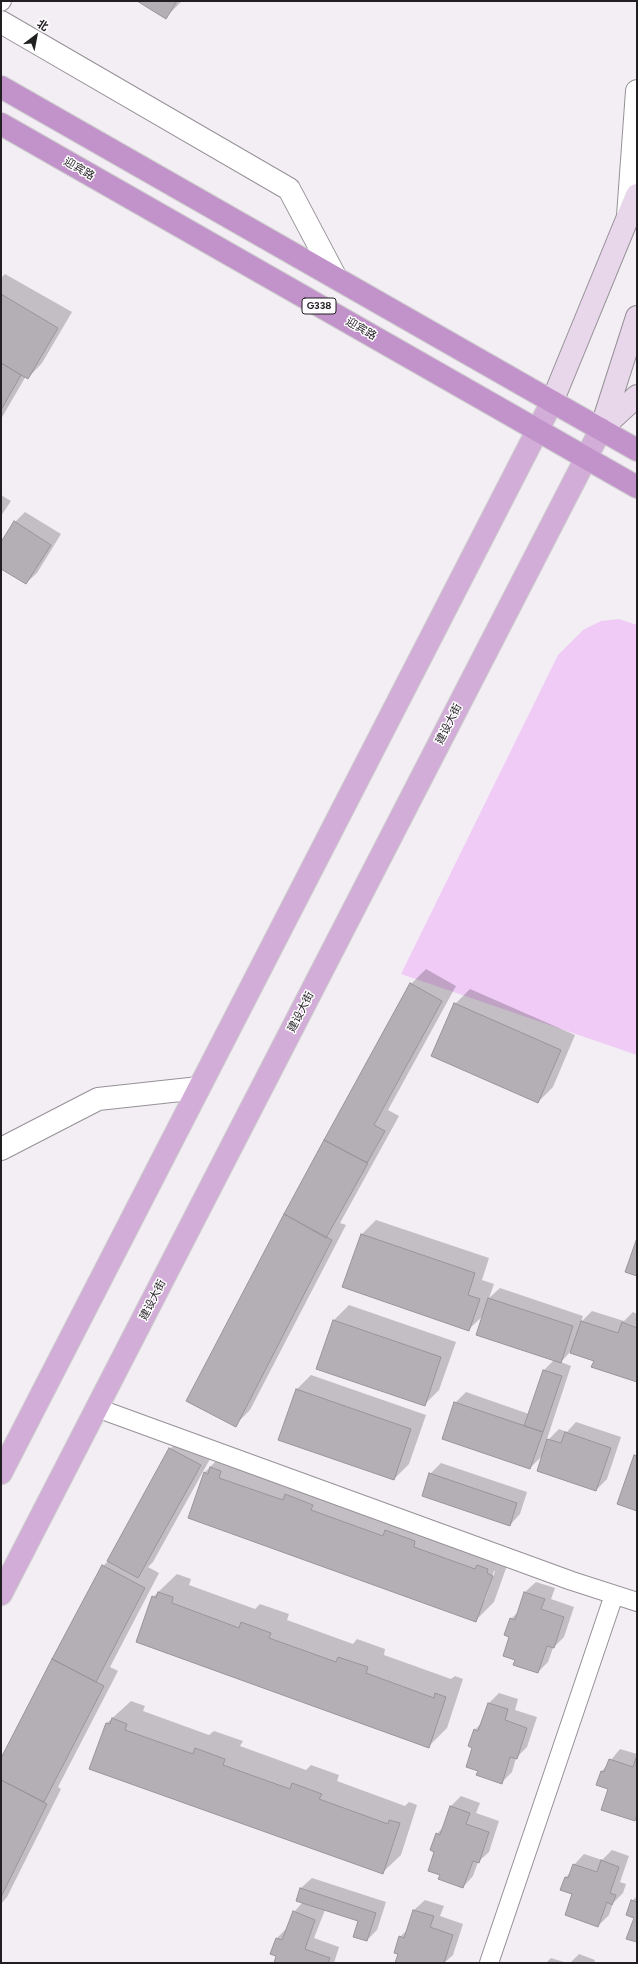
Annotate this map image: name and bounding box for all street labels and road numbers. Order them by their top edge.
street label: 迎宾路 [61,155,97,183]
road number: G338 [302,298,336,314]
street label: 迎宾路 [343,315,379,343]
street label: 建设大街 [433,701,465,747]
street label: 建设大街 [285,989,317,1035]
street label: 建设大街 [137,1277,169,1323]

